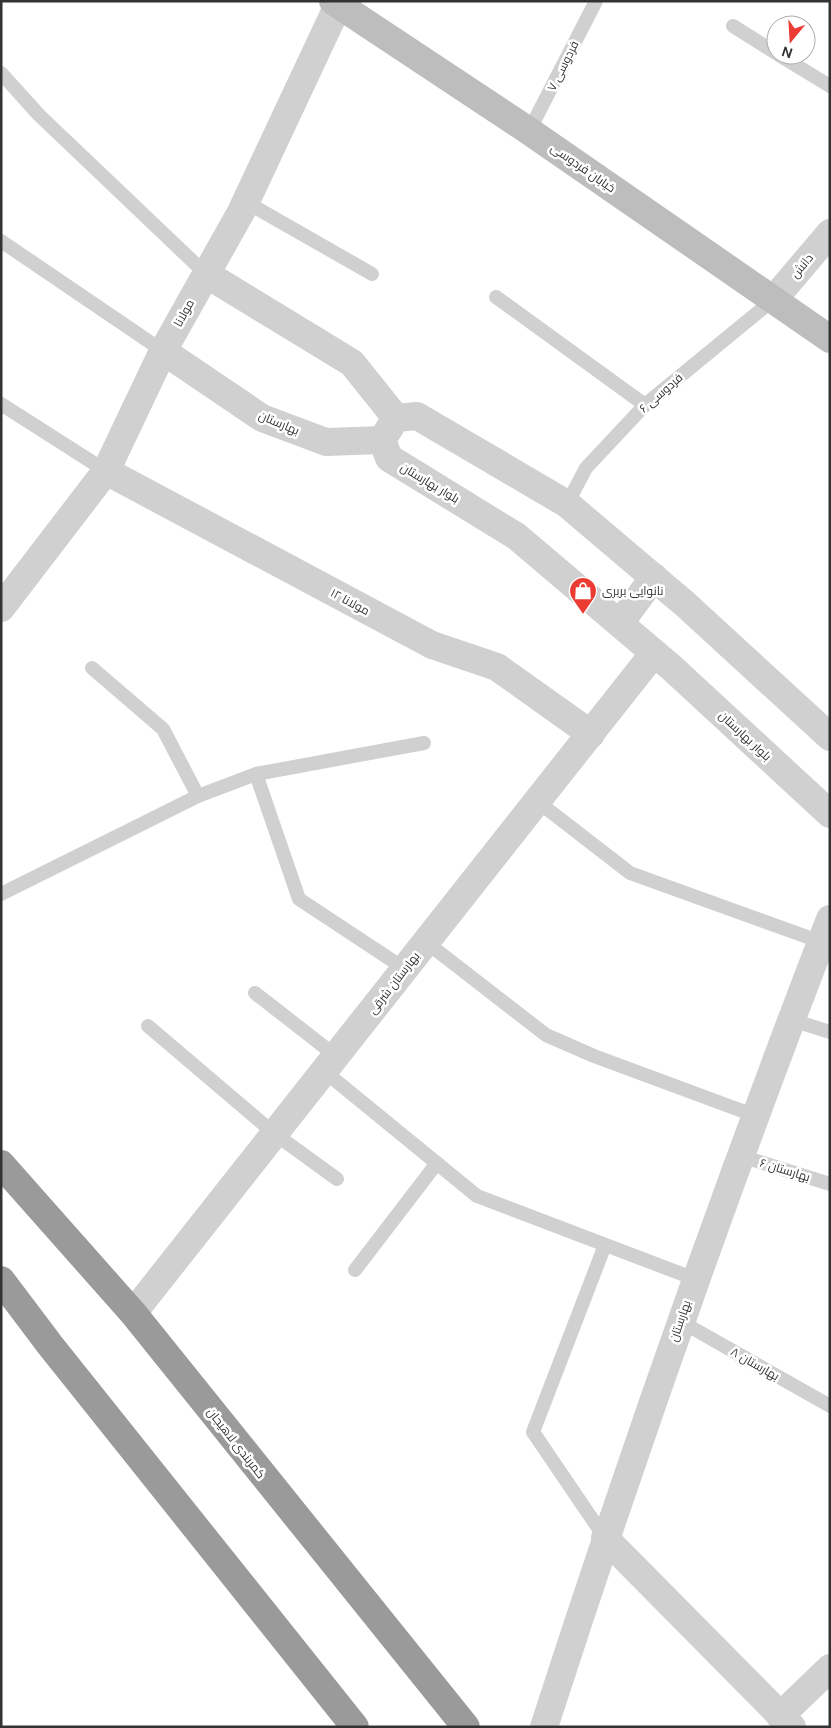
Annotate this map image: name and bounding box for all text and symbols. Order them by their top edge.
north arrow [766,15,816,65]
street label: فردوسی ۷ [544,38,582,94]
text: N [779,42,795,63]
street label: خیابان فردوسی [548,140,618,196]
street label: دانش [787,250,817,282]
street label: مولانا [170,296,198,330]
street label: فردوسی ۶ [636,370,686,416]
street label: بهارستان [256,407,302,439]
street label: بلوار بهارستان [397,459,463,507]
shop icon: نانوایی بربری [568,576,598,615]
place label: نانوایی بربری [602,583,663,599]
street label: مولانا ۱۲ [328,585,372,619]
street label: بلوار بهارستان [715,708,775,764]
street label: بهارستان شرقی [365,949,423,1017]
street label: بهارستان ۶ [758,1155,812,1185]
street label: بهارستان [665,1298,695,1344]
street label: بهارستان ۸ [728,1344,782,1384]
street label: کمربندی لاهیجان [203,1404,269,1482]

